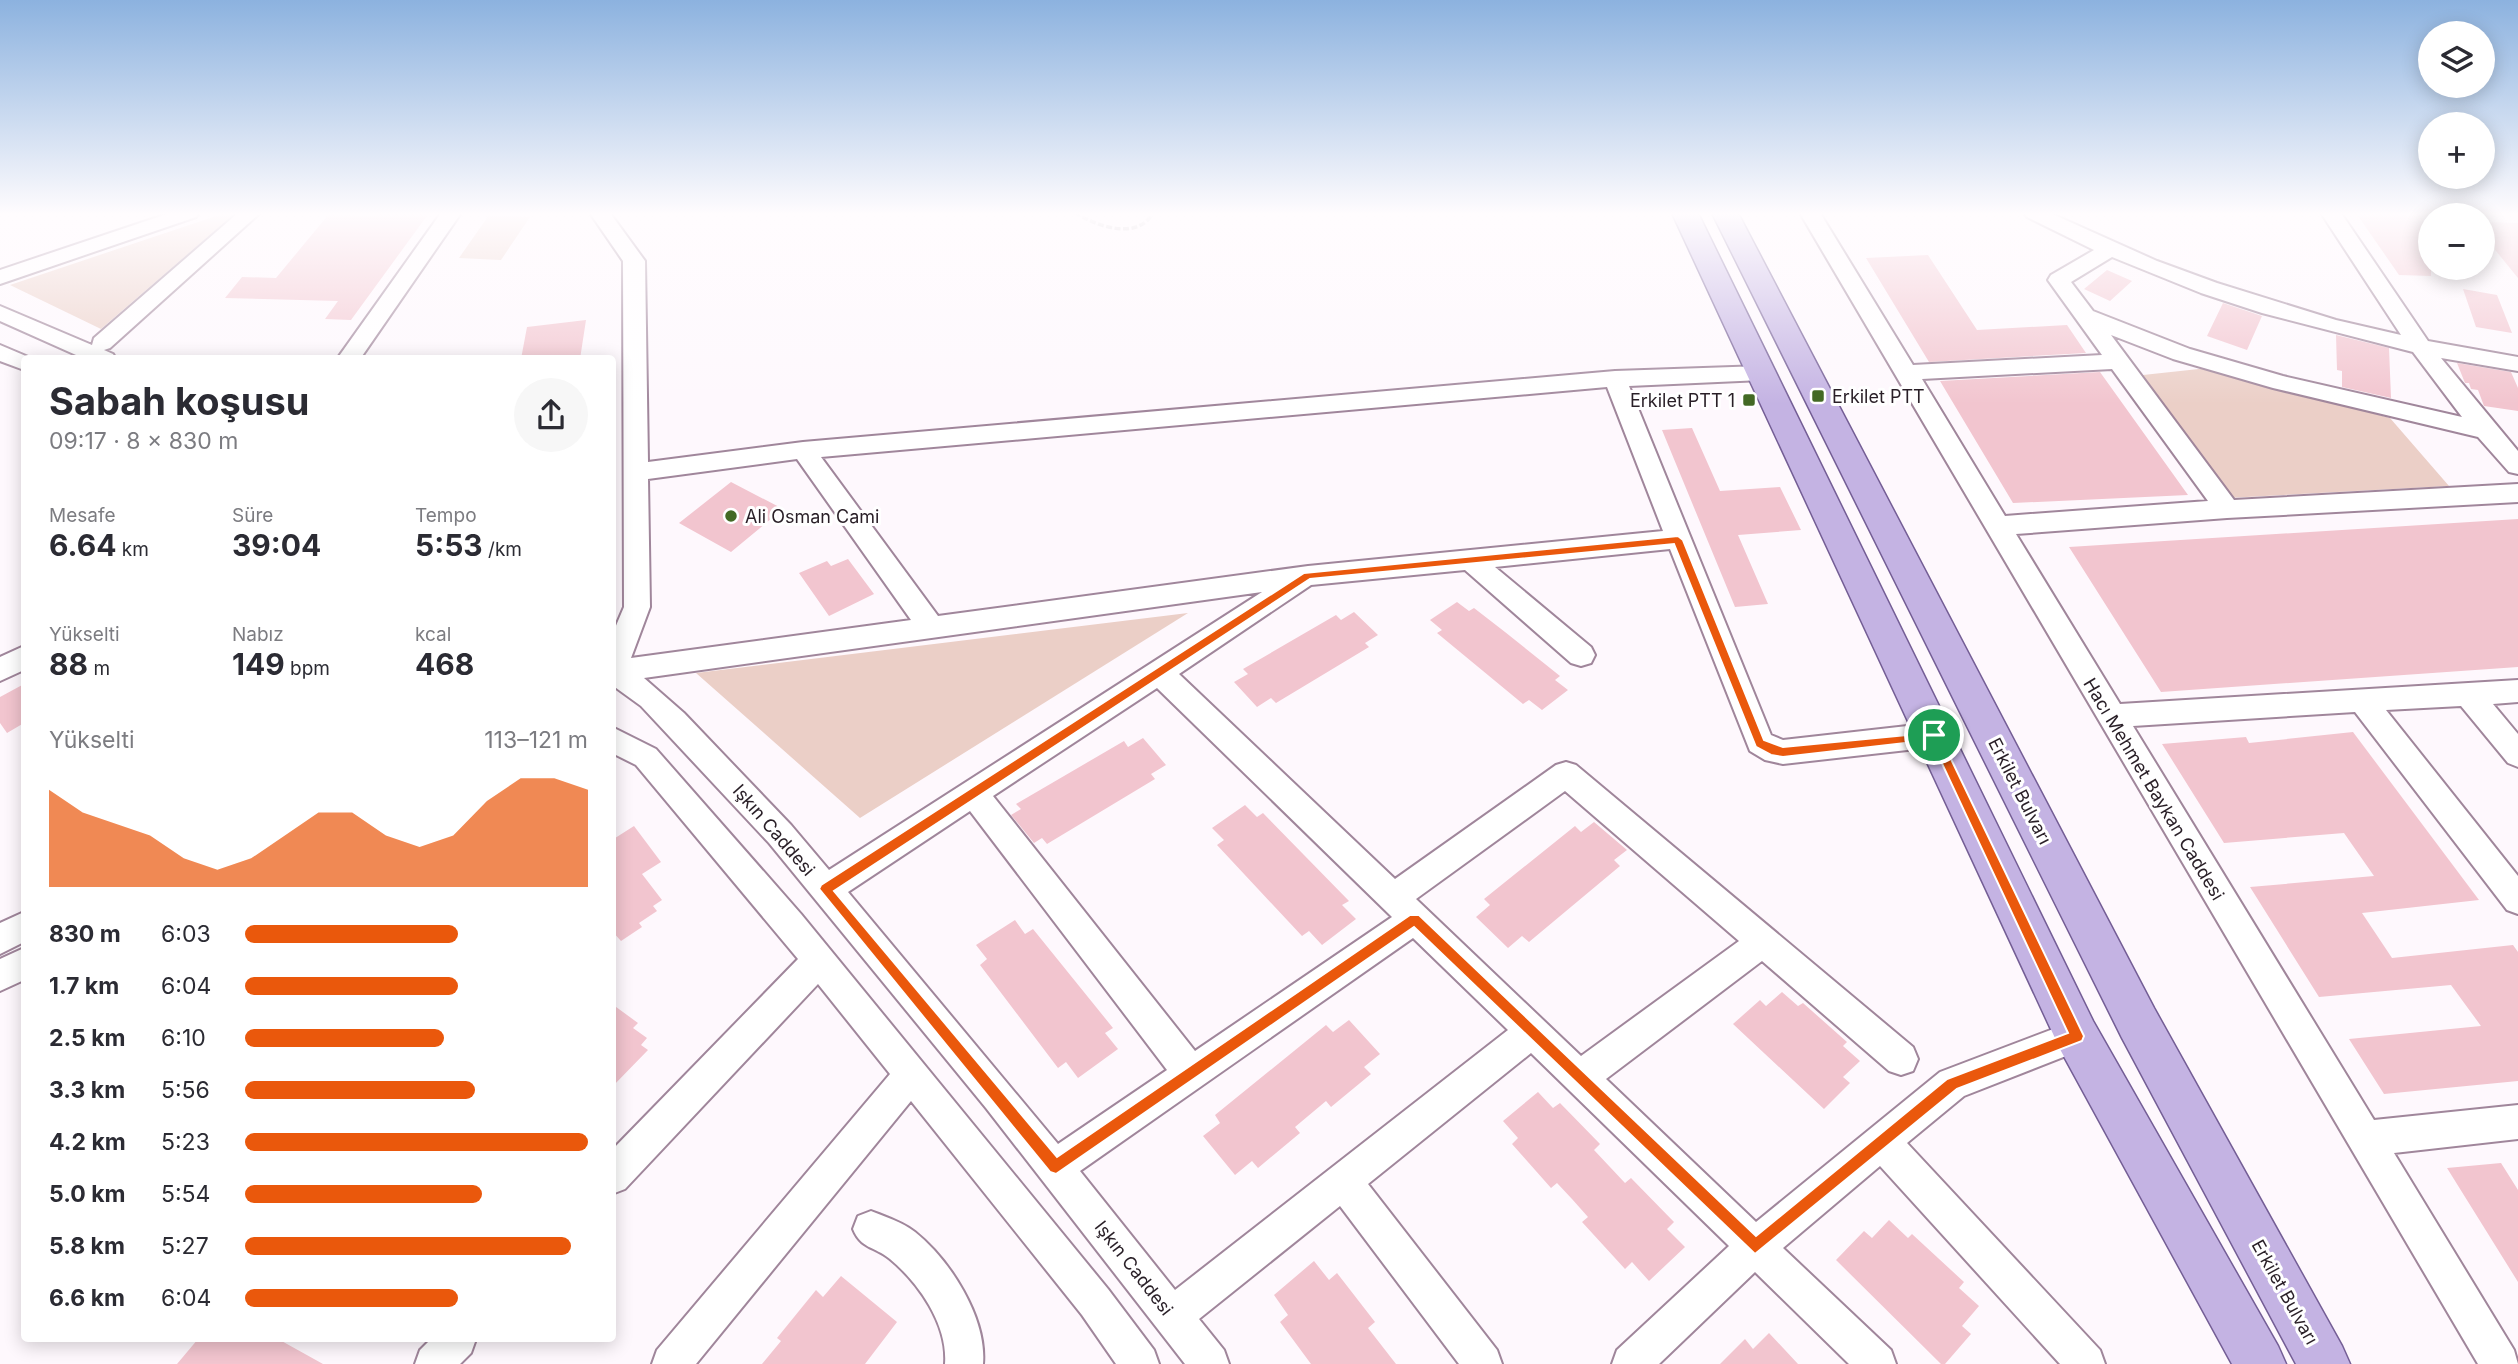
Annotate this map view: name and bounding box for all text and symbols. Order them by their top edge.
map controls [2418,21,2495,280]
button: layers [2418,21,2495,98]
button: + [2418,112,2495,189]
button: − [2418,203,2495,280]
text: Sabah koşusu [49,378,309,424]
button: share [514,378,588,452]
place label: Erkilet PTT [1832,386,1925,407]
marker: Erkilet PTT [1810,388,1826,404]
place label: Erkilet PTT 1 [1630,390,1735,411]
marker: Erkilet PTT 1 [1741,392,1757,408]
text: 09:17 · 8 × 830 m [49,427,238,455]
text: Mesafe [49,504,116,527]
text: Süre [232,504,273,527]
text: Tempo [415,504,477,527]
place label: Ali Osman Cami [745,506,879,527]
marker: Ali Osman Cami [723,508,739,524]
text: 6.64 [49,527,117,563]
text: 39:04 [232,527,321,563]
text: 5:53 [415,527,483,563]
text: km [117,538,149,561]
text: /km [483,538,522,561]
text: Yükselti [49,623,120,646]
text: Nabız [232,623,284,646]
text: kcal [415,623,451,646]
text: 88 [49,646,88,682]
text: 149 [232,646,285,682]
text: 468 [415,646,474,682]
text: m [88,657,110,680]
text: bpm [285,657,330,680]
street label: Hacı Mehmet Baykan Caddesi [2079,674,2229,904]
pin [1904,705,1964,765]
icon: arrive [1915,716,1953,754]
text: Yükselti [49,726,134,754]
text: 113–121 m [484,726,588,754]
street label: Erkilet Bulvarı [1984,734,2056,848]
street label: Işkın Caddesi [729,780,819,880]
text: 830 m [49,920,121,948]
text: 6:03 [161,920,211,948]
text: 1.7 km [49,972,119,1000]
text: 6:04 [161,972,211,1000]
text: 2.5 km [49,1024,126,1052]
text: 6:10 [161,1024,206,1052]
text: 3.3 km [49,1076,125,1104]
text: 5:56 [161,1076,210,1104]
text: 4.2 km [49,1128,126,1156]
text: 5:23 [161,1128,210,1156]
text: 5.0 km [49,1180,125,1208]
text: 5:54 [161,1180,210,1208]
street label: Işkın Caddesi [1091,1217,1177,1319]
text: 5.8 km [49,1232,125,1260]
text: 5:27 [161,1232,209,1260]
street label: Erkilet Bulvarı [2248,1236,2322,1348]
text: 6.6 km [49,1284,125,1312]
text: 6:04 [161,1284,211,1312]

